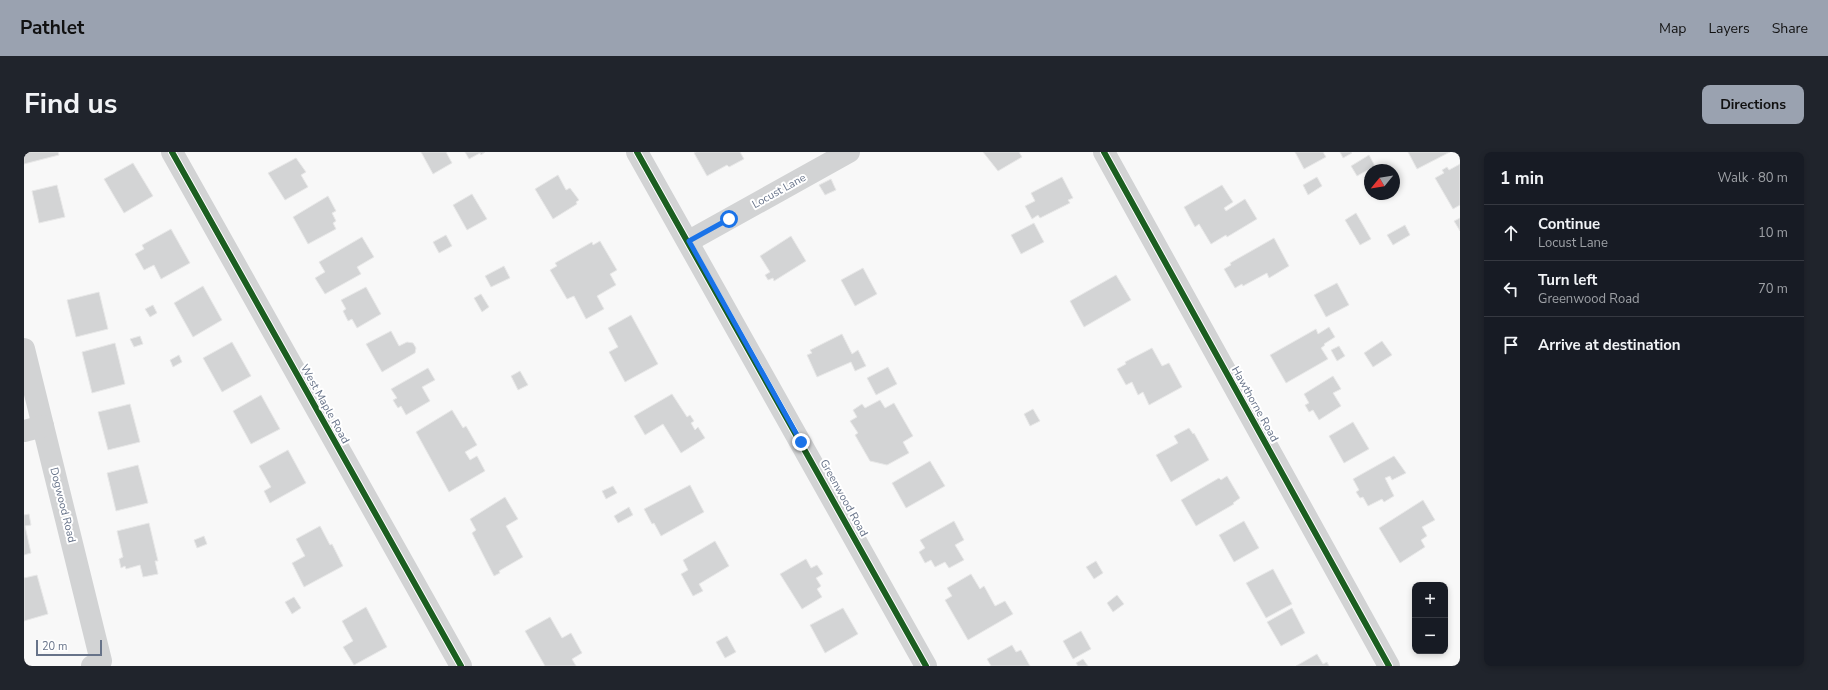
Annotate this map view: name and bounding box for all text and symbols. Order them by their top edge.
text: Pathlet [20,15,84,41]
text: Map [1659,19,1686,38]
text: Layers [1708,19,1750,38]
text: Share [1772,19,1808,38]
text: Find us [24,85,118,123]
button: Directions [1702,85,1804,124]
north arrow [1364,164,1400,200]
text: 1 min [1500,167,1544,190]
text: Walk · 80 m [1717,169,1788,187]
street label: Locust Lane [750,170,809,212]
route start [720,210,738,228]
text: Continue [1538,214,1600,234]
icon: ahead [1500,222,1522,244]
text: 10 m [1758,224,1788,242]
text: Locust Lane [1538,234,1608,252]
text: Turn left [1538,270,1597,290]
icon: left [1500,278,1522,300]
text: 70 m [1758,280,1788,298]
text: Greenwood Road [1538,290,1640,308]
icon: arrive [1500,334,1522,356]
text: Arrive at destination [1538,335,1681,355]
street label: West Maple Road [297,362,353,446]
street label: Hawthorne Road [1228,364,1282,444]
route end [792,433,810,451]
street label: Greenwood Road [817,457,871,539]
street label: Dogwood Road [46,466,80,544]
map controls [1412,582,1448,654]
button: + [1412,582,1448,618]
button: − [1412,618,1448,654]
scale bar [36,638,102,657]
text: 20 m [42,639,67,654]

